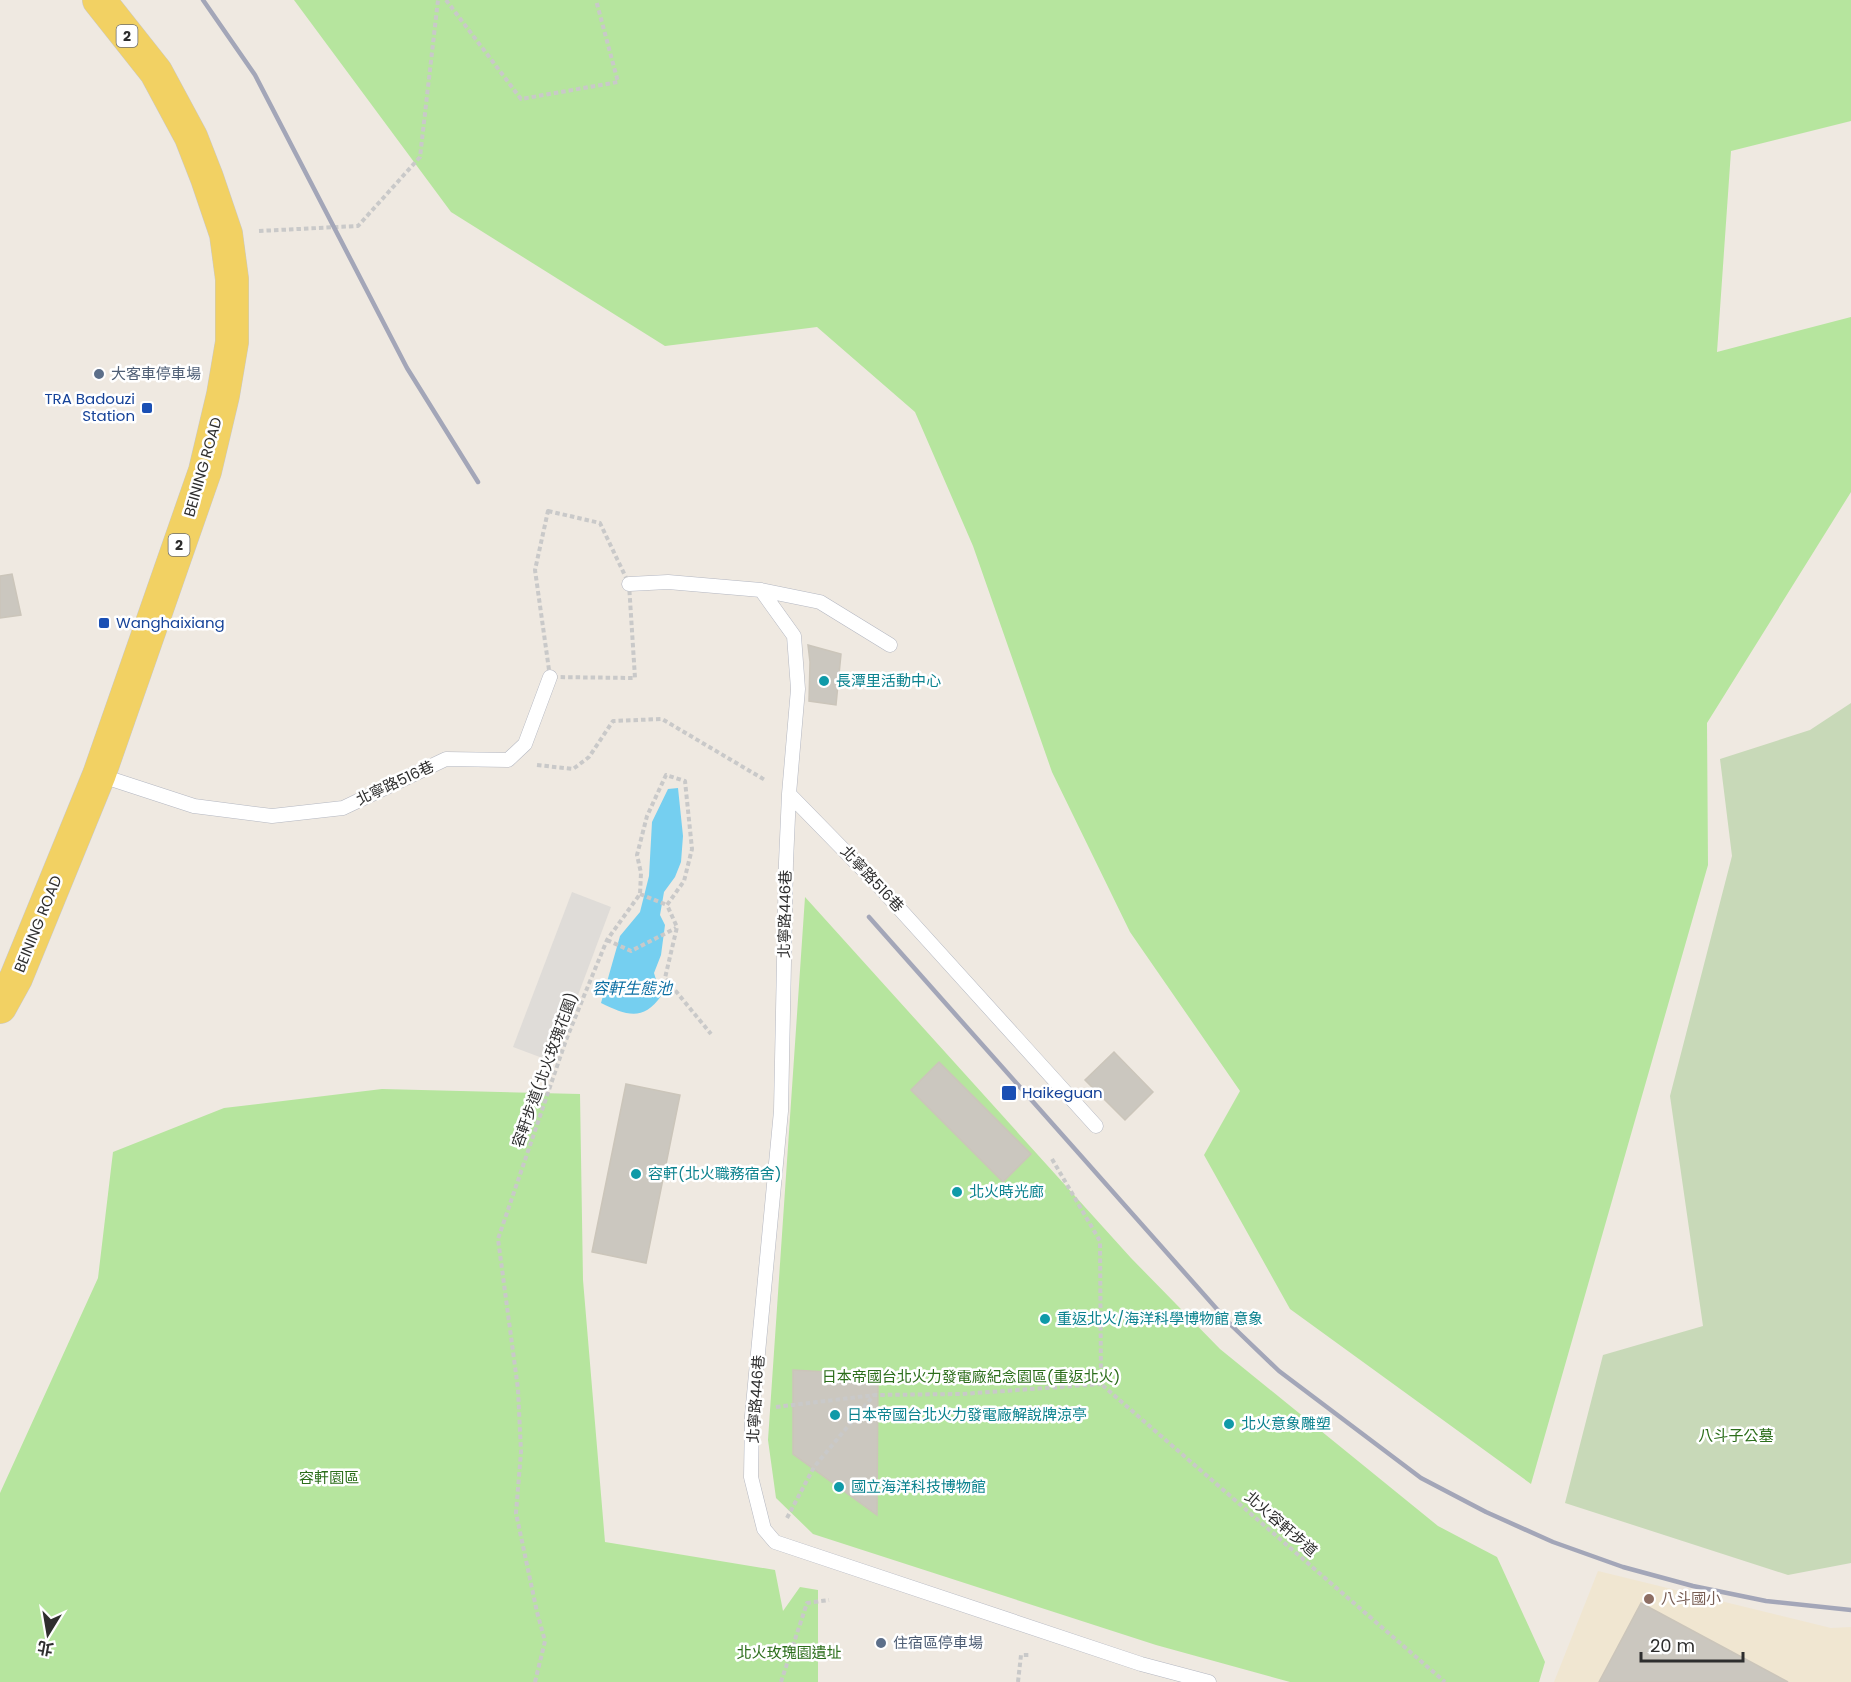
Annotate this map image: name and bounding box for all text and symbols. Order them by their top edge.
road number: 2 [116,25,138,47]
place label: 大客車停車場 [111,363,201,384]
marker: 大客車停車場 [92,367,106,381]
place label: TRA Badouzi Station [44,388,135,426]
marker: TRA Badouzi Station [140,401,154,415]
street label: BEINING ROAD [178,415,227,519]
road number: 2 [168,534,190,556]
place label: Wanghaixiang [116,612,225,633]
marker: Wanghaixiang [97,616,111,630]
place label: 長潭里活動中心 [836,670,941,691]
marker: 長潭里活動中心 [817,674,831,688]
street label: 北寧路516巷 [352,755,437,810]
street label: 北寧路516巷 [836,841,909,916]
street label: 北寧路446巷 [773,870,796,958]
street label: BEINING ROAD [9,872,67,975]
water label: 容軒生態池 [592,977,674,1000]
street label: 容軒步道(北火玫瑰花園) [507,989,582,1150]
place label: Haikeguan [1022,1082,1103,1103]
marker: Haikeguan [1000,1084,1018,1102]
place label: 容軒(北火職務宿舍) [648,1163,782,1184]
marker: 容軒(北火職務宿舍) [629,1167,643,1181]
place label: 北火時光廊 [969,1181,1044,1202]
marker: 北火時光廊 [950,1185,964,1199]
place label: 重返北火/海洋科學博物館 意象 [1057,1308,1263,1329]
marker: 重返北火/海洋科學博物館 意象 [1038,1312,1052,1326]
street label: 北寧路446巷 [742,1354,769,1444]
park label: 日本帝國台北火力發電廠紀念園區(重返北火) [822,1366,1120,1387]
place label: 日本帝國台北火力發電廠解說牌涼亭 [847,1404,1087,1425]
marker: 日本帝國台北火力發電廠解說牌涼亭 [828,1408,842,1422]
place label: 北火意象雕塑 [1241,1413,1331,1434]
marker: 北火意象雕塑 [1222,1417,1236,1431]
park label: 八斗子公墓 [1698,1425,1774,1446]
park label: 容軒園區 [299,1467,359,1488]
place label: 國立海洋科技博物館 [851,1476,986,1497]
marker: 國立海洋科技博物館 [832,1480,846,1494]
street label: 北火容軒步道 [1240,1486,1322,1561]
place label: 八斗國小 [1661,1588,1721,1609]
marker: 八斗國小 [1642,1592,1656,1606]
north arrow [18,1604,78,1664]
scale bar [1641,1625,1743,1663]
place label: 住宿區停車場 [893,1632,983,1653]
text: 20 m [1650,1633,1695,1658]
text: 北 [35,1635,55,1661]
marker: 住宿區停車場 [874,1636,888,1650]
park label: 北火玫瑰園遺址 [736,1642,842,1663]

